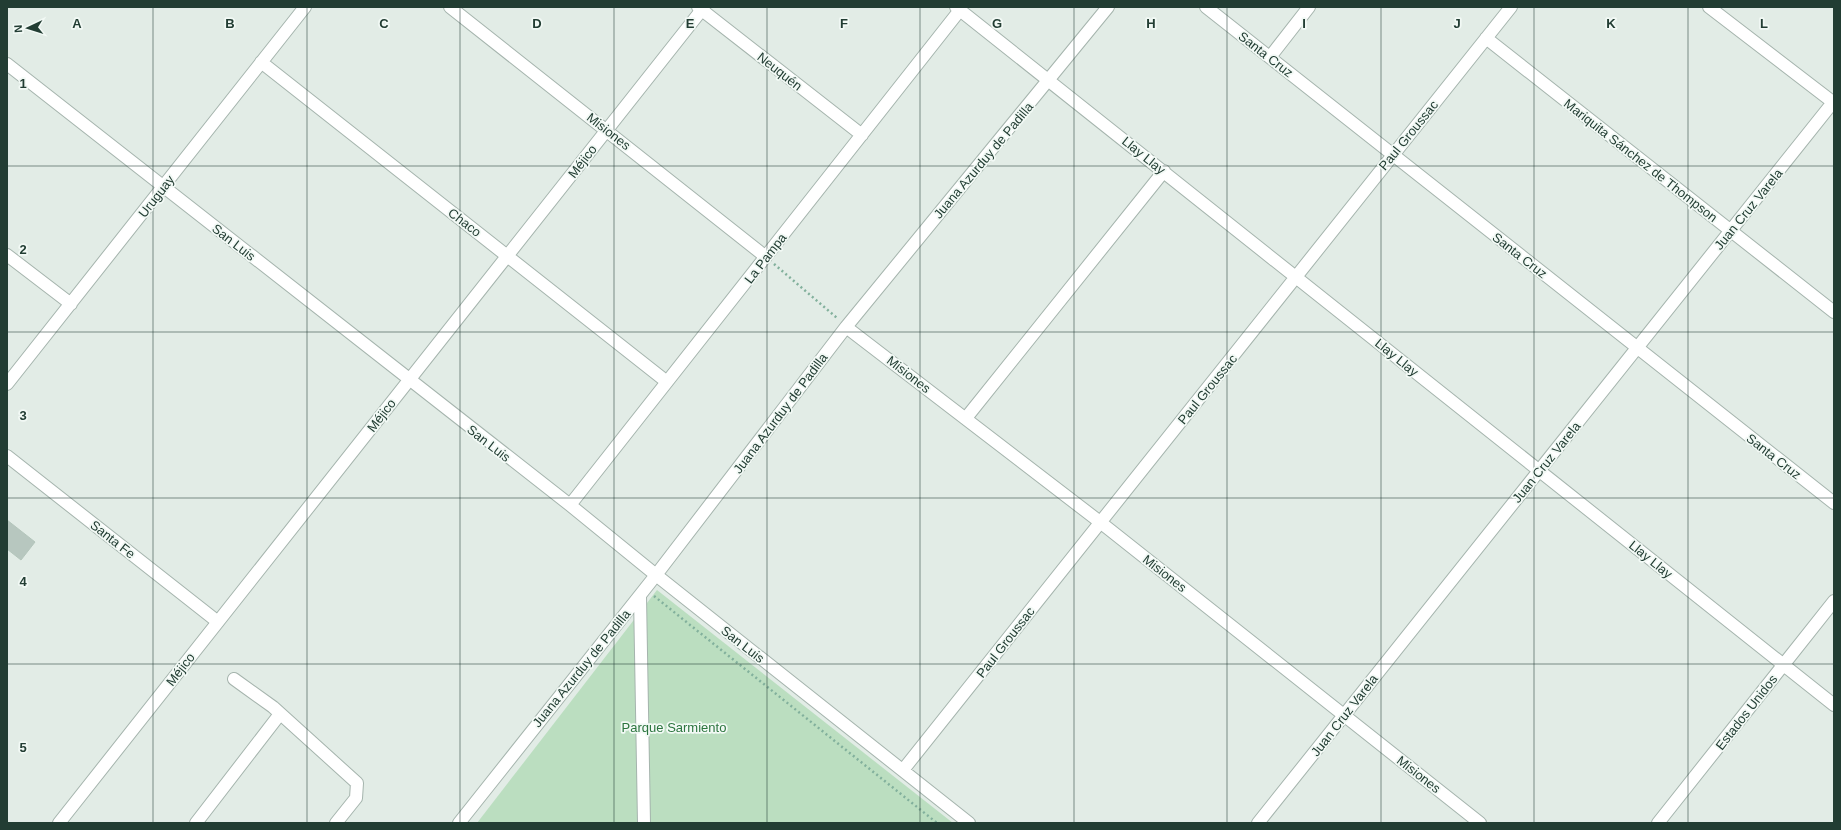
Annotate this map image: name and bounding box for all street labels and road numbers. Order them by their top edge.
street label: Santa Cruz [1235,28,1296,80]
street label: Neuquén [754,49,805,94]
street label: Mariquita Sánchez de Thompson [1561,96,1720,225]
street label: Paul Groussac [1376,97,1441,173]
street label: Juana Azurduy de Padilla [930,99,1037,221]
street label: Misiones [584,110,634,153]
street label: Llay Llay [1119,133,1169,178]
street label: Méjico [565,142,600,181]
street label: Juan Cruz Varela [1711,165,1786,253]
street label: Uruguay [135,172,178,220]
street label: Chaco [445,205,484,240]
street label: San Luis [209,221,259,264]
street label: Santa Cruz [1489,229,1550,281]
street label: La Pampa [741,230,790,286]
street label: Llay Llay [1372,335,1422,380]
street label: Juana Azurduy de Padilla [730,350,831,476]
street label: Paul Groussac [1175,351,1240,427]
street label: Misiones [884,353,934,396]
street label: Méjico [364,396,399,435]
street label: Juan Cruz Varela [1509,418,1584,506]
street label: San Luis [464,422,514,465]
street label: Santa Cruz [1743,430,1804,482]
street label: Santa Fe [87,517,138,562]
street label: Llay Llay [1626,537,1676,582]
street label: Misiones [1140,552,1190,595]
street label: Paul Groussac [973,604,1038,681]
street label: Juana Azurduy de Padilla [529,606,634,730]
street label: San Luis [718,623,768,666]
street label: Méjico [163,650,198,689]
street label: Juan Cruz Varela [1308,671,1381,759]
street label: Estados Unidos [1712,671,1781,753]
street label: Misiones [1394,753,1444,796]

